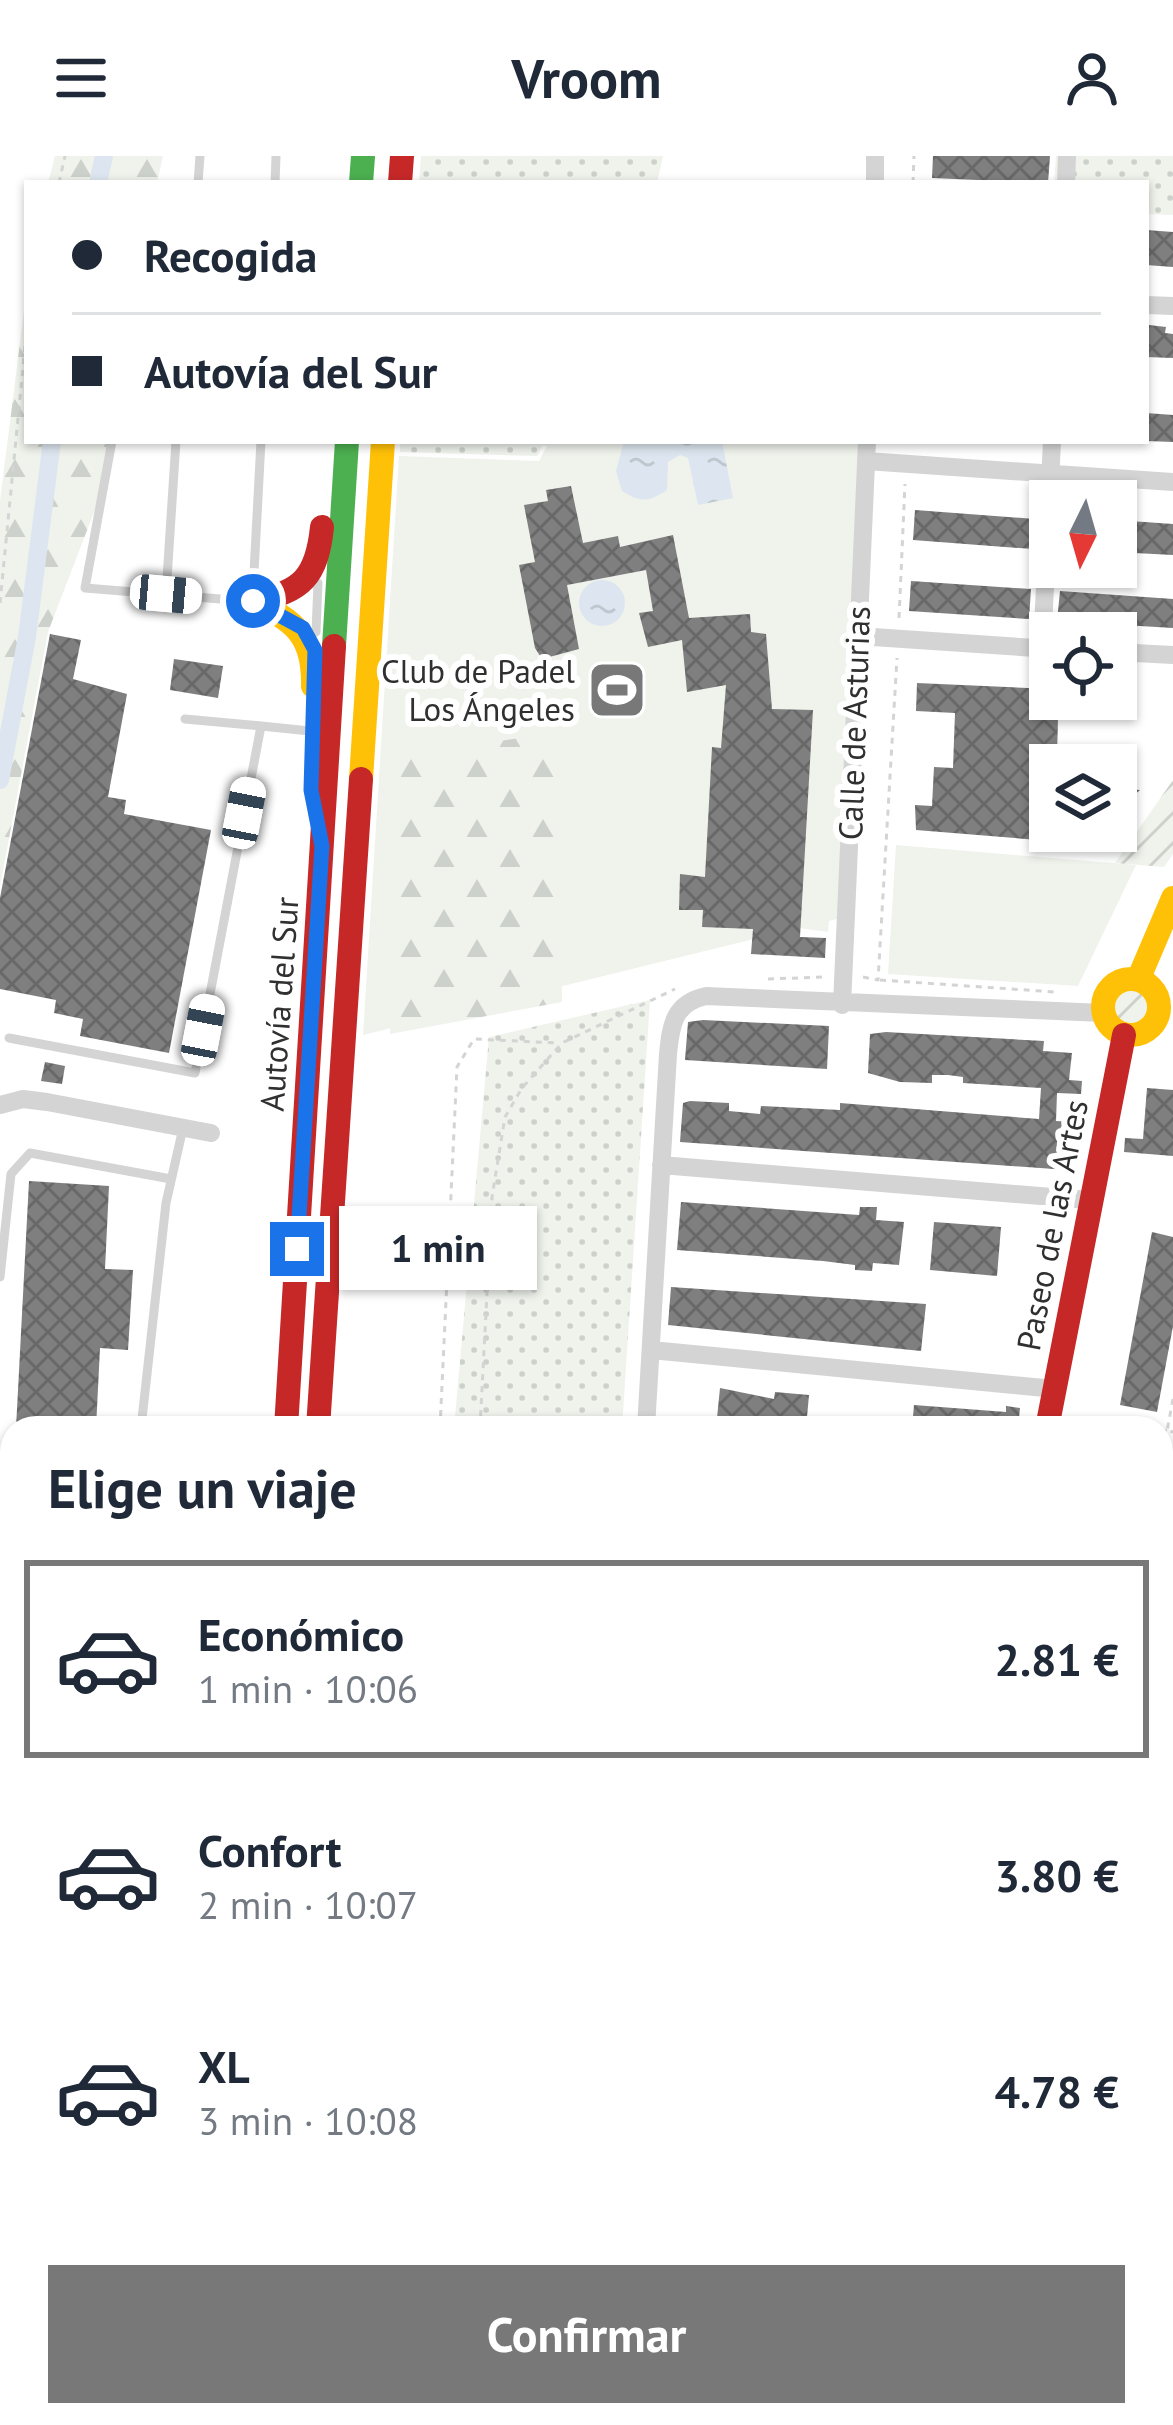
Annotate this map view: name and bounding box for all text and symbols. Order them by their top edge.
text: Vroom [512,43,661,113]
icon: menu [48,45,114,111]
icon: person [1059,45,1125,111]
text: Recogida [144,226,317,284]
text: Autovía del Sur [144,342,437,400]
north arrow [1029,480,1137,588]
map controls [1029,480,1137,852]
car [129,573,203,615]
route start [226,574,280,628]
street label: Calle de Asturias [828,605,879,841]
button: locate [1029,612,1137,720]
place label: Club de Padel Los Ángeles [381,649,575,730]
sports icon: Club de Padel Los Ángeles [586,659,648,721]
button: layers [1029,744,1137,852]
car [219,774,269,852]
street label: Autovía del Sur [250,895,307,1113]
car [178,991,228,1069]
street label: Paseo de las Artes [1006,1096,1097,1354]
callout: 1 min [339,1207,537,1291]
route end [270,1222,324,1276]
text: 1 min [390,1222,486,1273]
text: Elige un viaje [48,1453,357,1523]
icon: car [54,1605,162,1713]
text: Económico [198,1605,404,1663]
text: 2.81 € [994,1630,1119,1688]
text: 1 min · 10:06 [198,1663,418,1714]
icon: car [54,1821,162,1929]
text: Confort [198,1821,341,1879]
text: 3.80 € [994,1846,1119,1904]
text: 2 min · 10:07 [198,1879,418,1930]
icon: car [54,2037,162,2145]
text: XL [198,2037,250,2095]
text: 4.78 € [994,2062,1119,2120]
text: 3 min · 10:08 [198,2095,418,2146]
button: Confirmar [48,2265,1125,2403]

